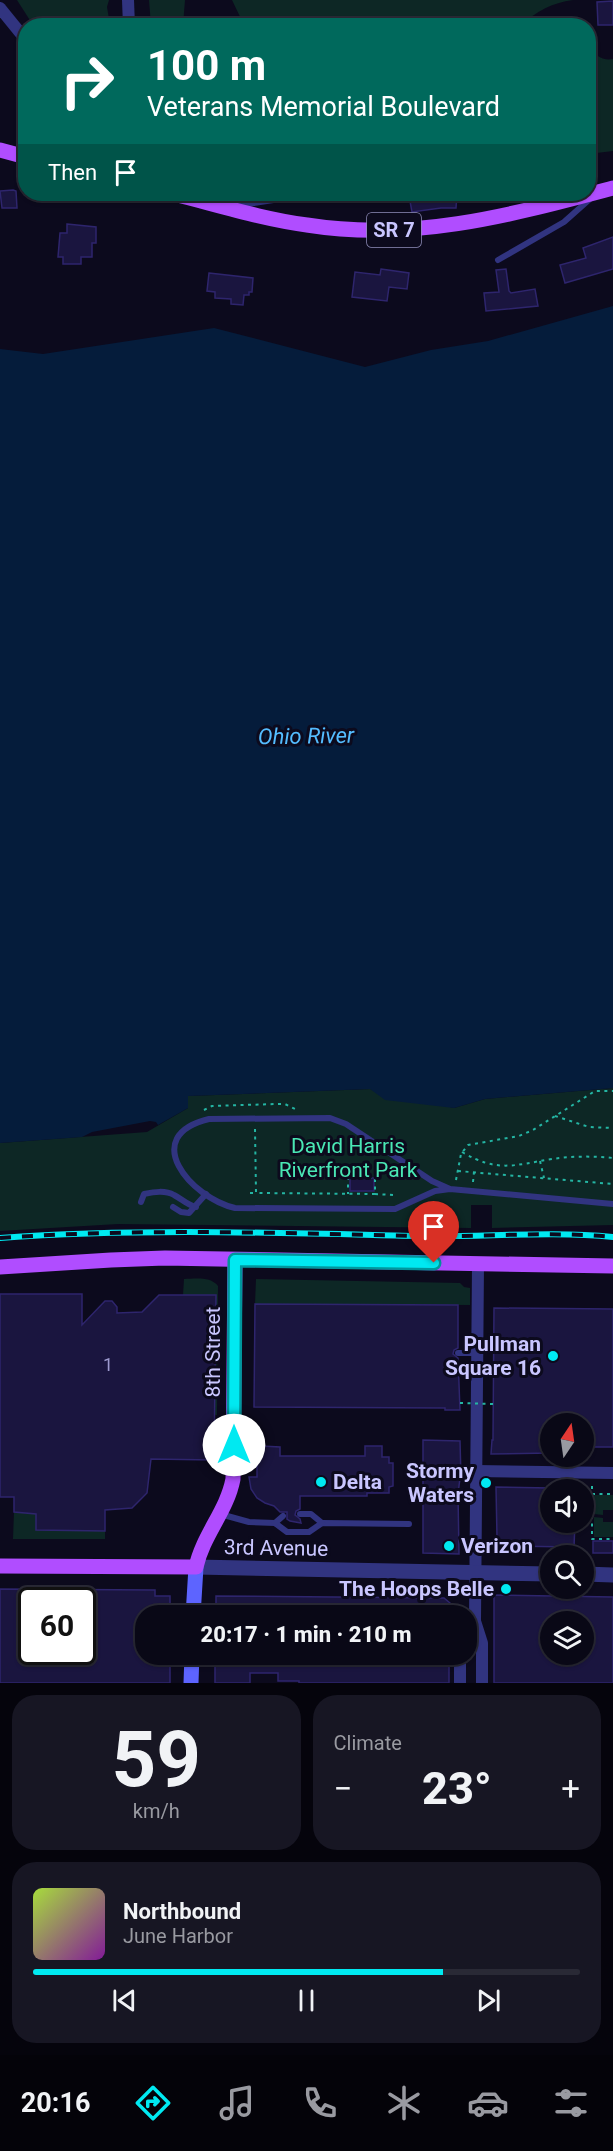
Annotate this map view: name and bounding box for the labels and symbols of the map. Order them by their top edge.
road number: SR 7 [367,213,421,247]
water label: Ohio River [258,723,355,749]
park label: David Harris Riverfront Park [279,1134,418,1182]
pin [408,1201,459,1263]
street label: 8th Street [201,1306,225,1397]
place label: Pullman Square 16 [445,1332,541,1380]
marker: Pullman Square 16 [546,1349,560,1363]
house number: 1 [103,1354,113,1375]
position arrow [202,1413,266,1477]
north arrow [540,1413,594,1467]
place label: Stormy Waters [406,1459,474,1507]
place label: Delta [333,1470,382,1494]
marker: Delta [314,1475,328,1489]
marker: Stormy Waters [479,1476,493,1490]
place label: Verizon [461,1534,533,1558]
street label: 3rd Avenue [224,1535,328,1561]
marker: Verizon [442,1539,456,1553]
place label: The Hoops Belle [339,1577,494,1601]
marker: The Hoops Belle [499,1582,513,1596]
speed limit sign: 60 [18,1587,96,1665]

